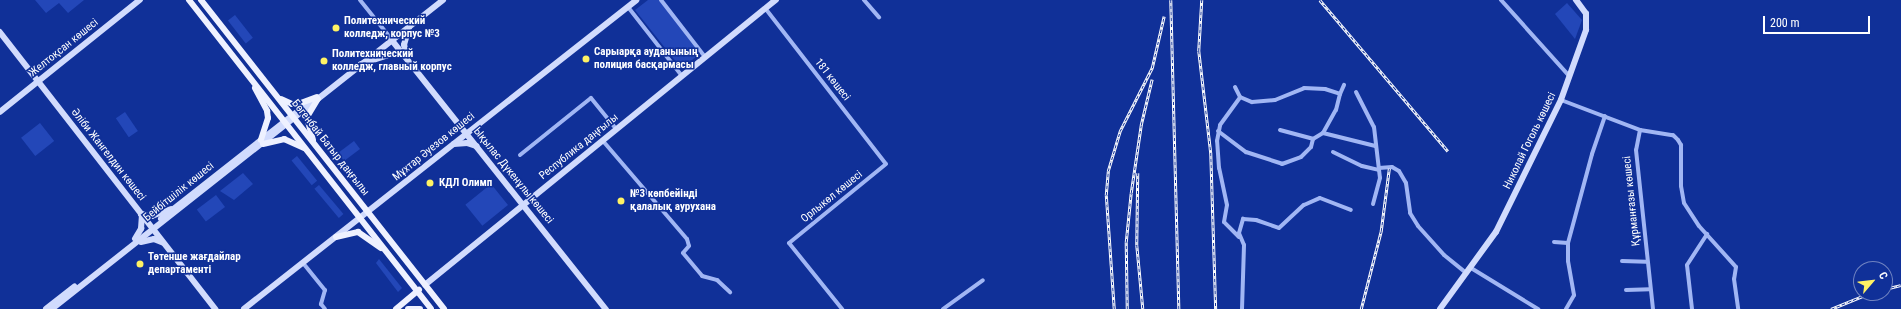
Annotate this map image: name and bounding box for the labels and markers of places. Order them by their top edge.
place label: Политехнический колледж, корпус №3 [344,15,440,41]
marker: Политехнический колледж, корпус №3 [331,23,341,33]
place label: Сарыарқа ауданының полиция басқармасы [594,46,698,72]
place label: Политехнический колледж, главный корпус [332,48,452,74]
marker: Сарыарқа ауданының полиция басқармасы [581,54,591,64]
marker: Политехнический колледж, главный корпус [319,56,329,66]
place label: КДЛ Олимп [439,176,492,190]
marker: КДЛ Олимп [424,177,436,189]
place label: №3 көпбейінді қалалық аурухана [630,188,716,214]
marker: №3 көпбейінді қалалық аурухана [615,195,627,207]
place label: Төтенше жағдайлар департаменті [148,251,241,277]
marker: Төтенше жағдайлар департаменті [135,259,145,269]

